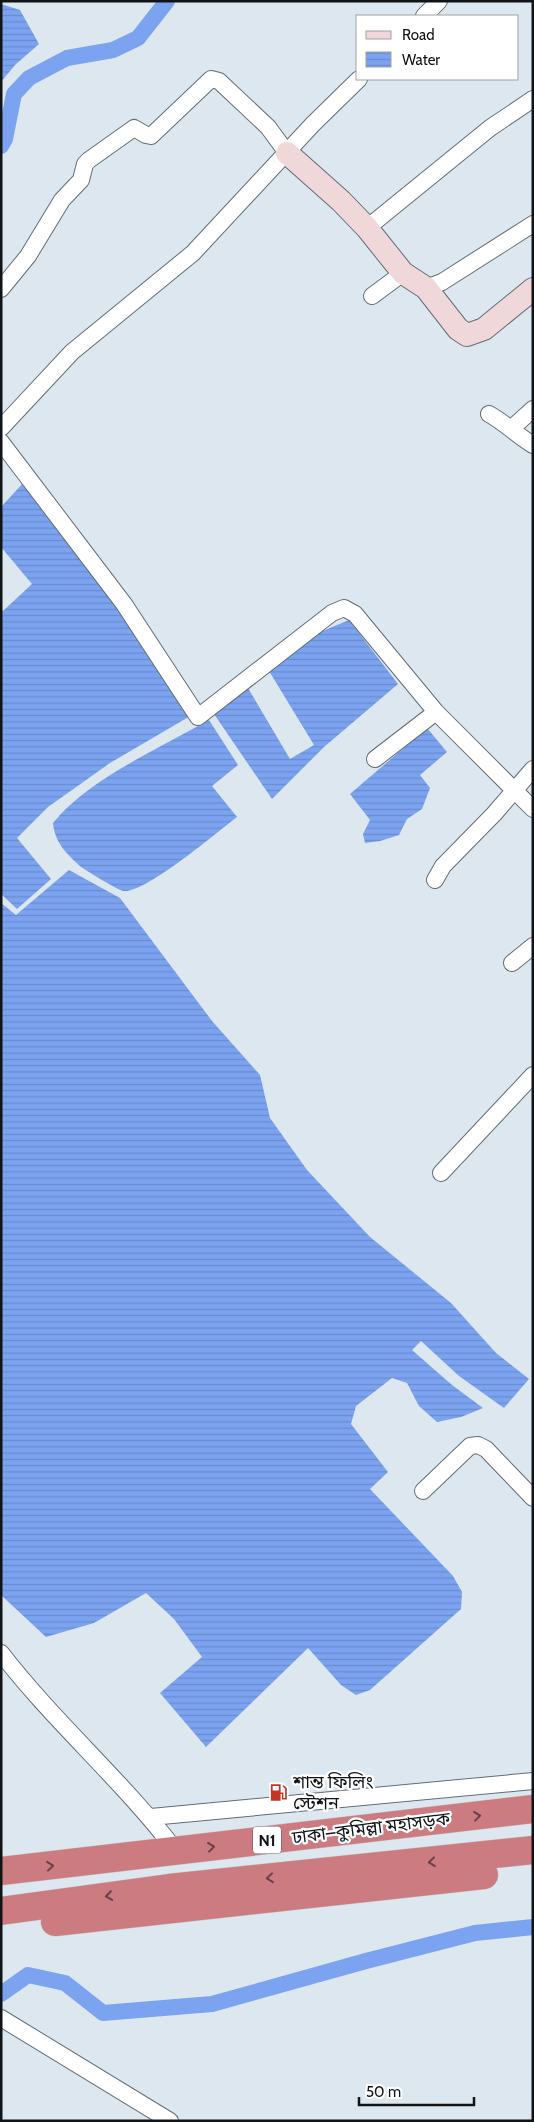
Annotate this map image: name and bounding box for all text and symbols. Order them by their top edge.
legend [356,15,519,80]
text: Road [402,26,435,44]
text: Water [402,51,440,69]
place label: শান্ত ফিলিং স্টেশন [292,1771,373,1814]
fuel station icon: শান্ত ফিলিং স্টেশন [269,1782,289,1802]
street label: ঢাকা–কুমিল্লা মহাসড়ক [290,1807,452,1849]
one-way arrow [473,1811,481,1822]
road number: N1 [253,1826,281,1854]
one-way arrow [207,1842,215,1853]
one-way arrow [428,1856,436,1867]
one-way arrow [46,1861,54,1872]
one-way arrow [266,1872,274,1883]
one-way arrow [105,1890,113,1901]
scale bar [359,2074,474,2106]
text: 50 m [366,2083,401,2101]

